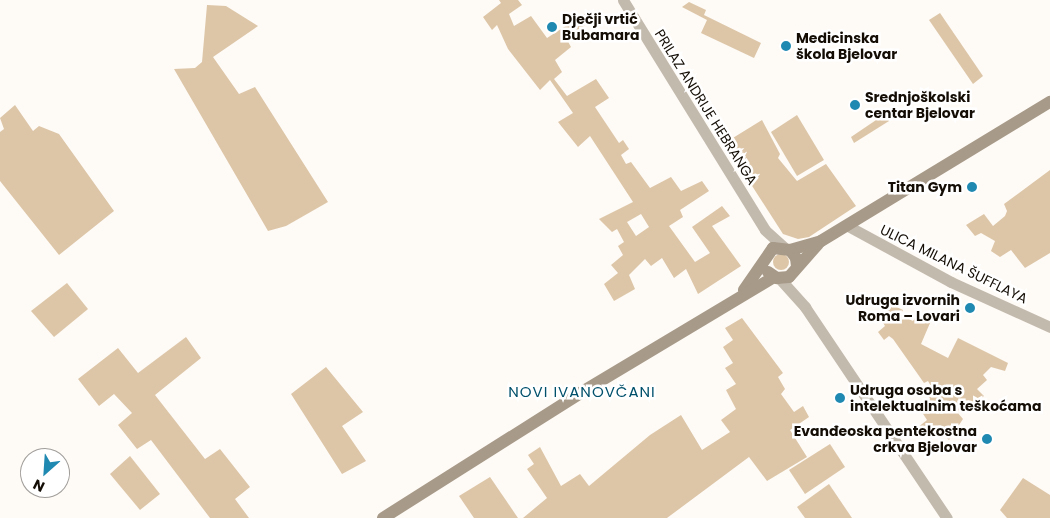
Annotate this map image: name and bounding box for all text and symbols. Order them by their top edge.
place label: Dječji vrtić Bubamara [562,11,640,44]
marker: Dječji vrtić Bubamara [546,21,558,33]
street label: PRILAZ ANDRIJE HEBRANGA [651,26,761,188]
place label: Medicinska škola Bjelovar [796,30,897,62]
marker: Medicinska škola Bjelovar [780,40,792,52]
place label: Srednjoškolski centar Bjelovar [865,89,975,121]
marker: Srednjoškolski centar Bjelovar [849,99,861,111]
place label: Titan Gym [888,179,962,195]
marker: Titan Gym [966,181,978,193]
street label: ULICA MILANA ŠUFFLAYA [878,221,1030,307]
place label: Udruga izvornih Roma – Lovari [845,292,960,324]
marker: Udruga izvornih Roma – Lovari [964,302,976,314]
place label: Udruga osoba s intelektualnim teškoćama [850,382,1041,414]
district label: NOVI IVANOVČANI [506,383,658,401]
marker: Udruga osoba s intelektualnim teškoćama [834,392,846,404]
place label: Evanđeoska pentekostna crkva Bjelovar [794,423,977,456]
marker: Evanđeoska pentekostna crkva Bjelovar [981,433,993,445]
north arrow [20,448,70,498]
text: N [30,474,48,497]

